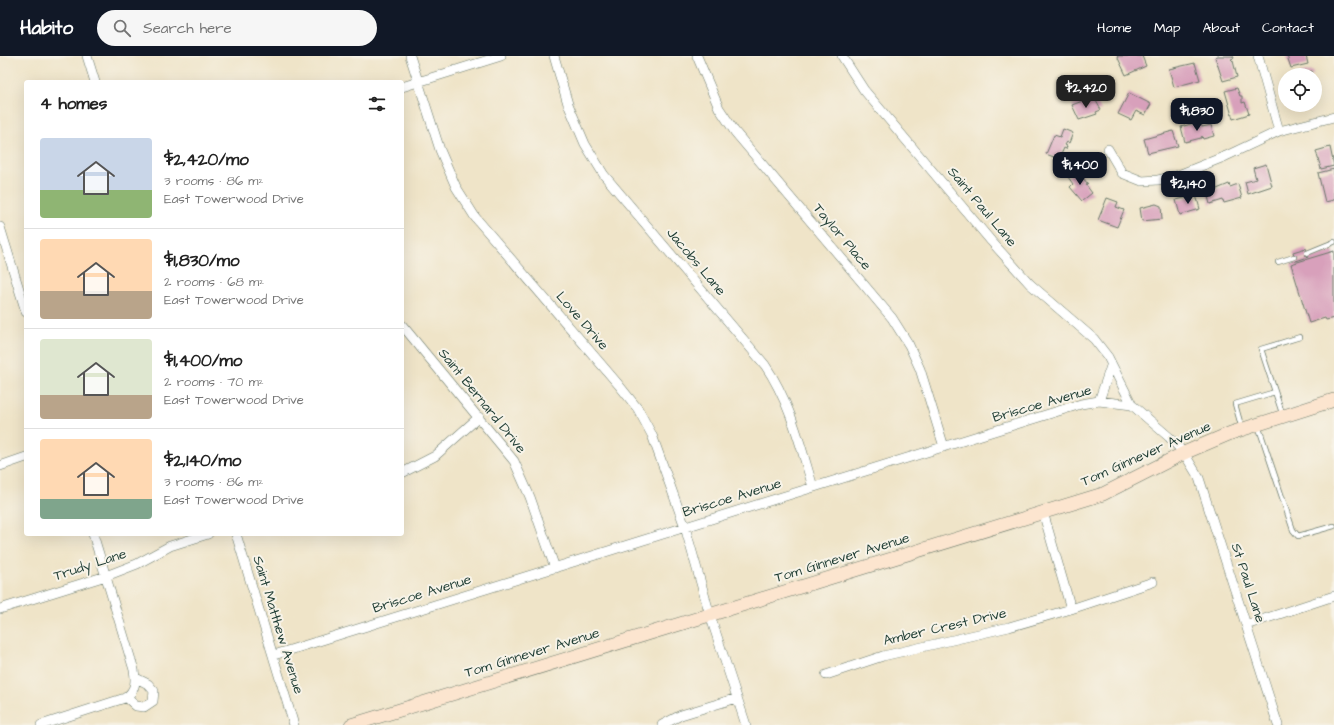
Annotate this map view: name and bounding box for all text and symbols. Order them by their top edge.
search box [97,10,377,46]
text: Habito [20,15,73,42]
icon: search [111,17,133,39]
text: Search here [143,18,232,39]
text: Home [1097,18,1132,38]
text: Map [1154,18,1180,38]
text: About [1202,18,1240,38]
text: Contact [1262,18,1314,38]
map controls [1278,68,1322,112]
button: locate [1278,68,1322,112]
pin: $2,420 [1053,75,1119,109]
text: $2,420 [1065,79,1107,97]
text: 4 homes [40,92,107,116]
icon: filters [366,93,388,115]
pin: $1,830 [1164,98,1230,132]
text: $1,830 [1180,102,1214,120]
text: $2,420/mo [164,148,249,172]
pin: $1,400 [1047,152,1113,186]
icon: home [72,154,120,202]
text: $1,400 [1062,156,1098,174]
street label: Saint Paul Lane [943,163,1022,252]
pin: $2,140 [1155,171,1221,205]
text: 3 rooms · 86 m² [164,172,263,190]
text: $2,140 [1170,175,1206,193]
text: East Towerwood Drive [164,190,304,208]
street label: Taylor Place [808,199,876,275]
street label: Jacobs Lane [662,224,731,301]
text: $1,830/mo [164,249,240,273]
icon: home [72,255,120,303]
text: 2 rooms · 68 m² [164,273,264,291]
street label: Love Drive [551,287,613,355]
text: East Towerwood Drive [164,291,304,309]
street label: Saint Bernard Drive [433,344,531,458]
text: $1,400/mo [164,349,242,373]
icon: home [72,355,120,403]
text: 2 rooms · 70 m² [164,373,264,391]
street label: Briscoe Avenue [990,380,1094,428]
text: East Towerwood Drive [164,391,304,409]
street label: Tom Ginnever Avenue [1078,416,1214,492]
text: $2,140/mo [164,449,241,473]
icon: home [72,455,120,503]
text: 3 rooms · 86 m² [164,473,263,491]
street label: Briscoe Avenue [680,473,784,523]
text: East Towerwood Drive [164,491,304,509]
street label: Tom Ginnever Avenue [772,528,912,588]
street label: St Paul Lane [1226,541,1270,626]
street label: Trudy Lane [51,544,129,586]
street label: Saint Matthew Avenue [247,553,309,697]
street label: Briscoe Avenue [370,569,474,619]
street label: Amber Crest Drive [881,603,1009,651]
street label: Tom Ginnever Avenue [462,623,602,683]

